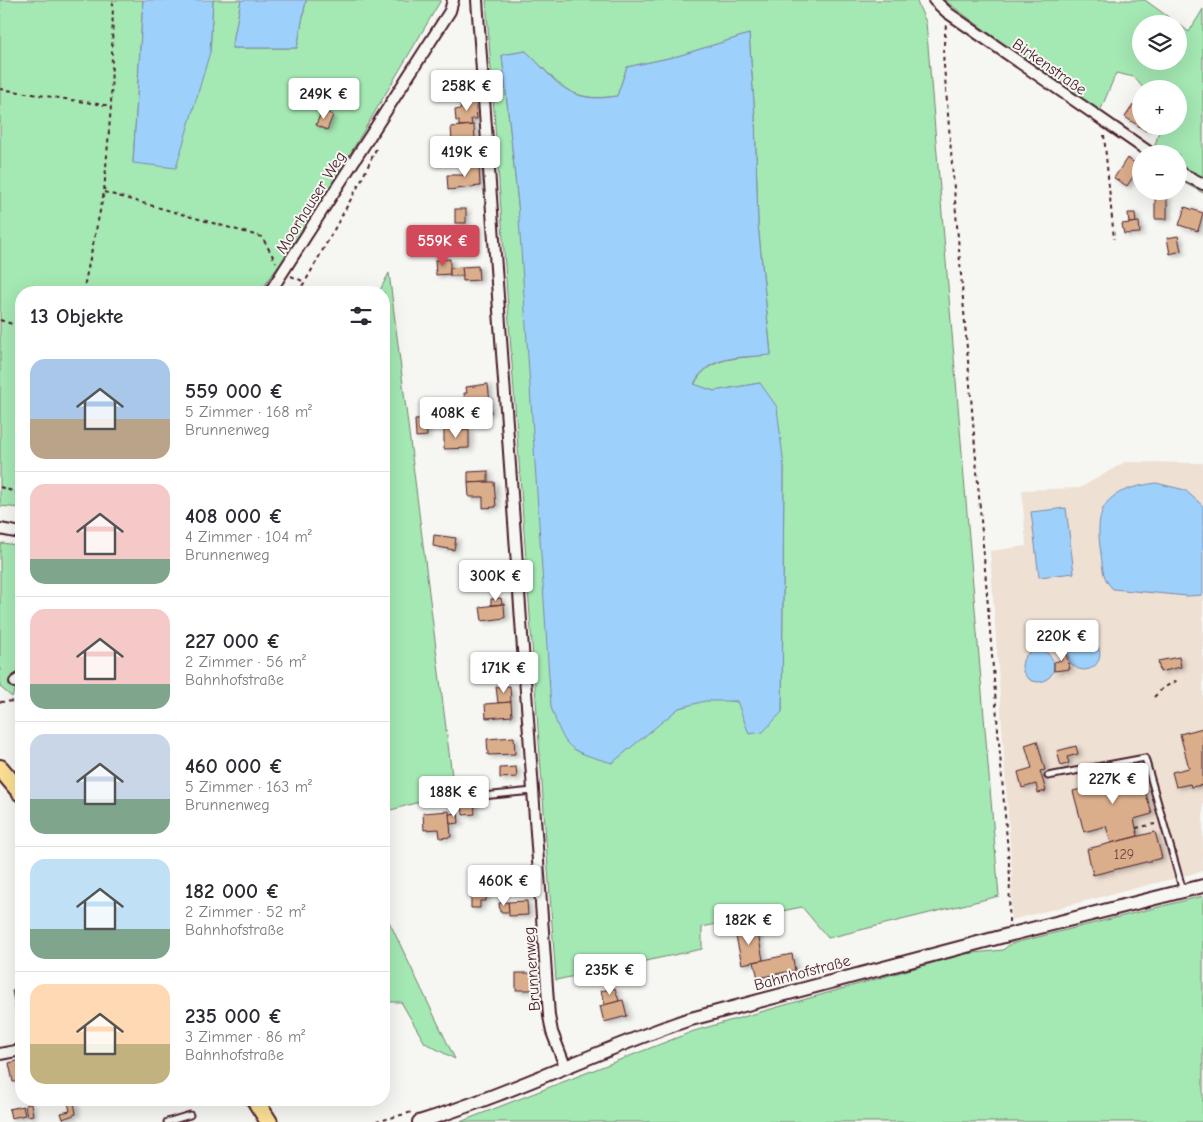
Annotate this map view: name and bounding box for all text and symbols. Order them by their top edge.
map controls [1132,15,1187,200]
button: layers [1132,15,1187,70]
street label: Birkenstraße [1009,35,1090,99]
pin: 258K € [426,70,508,112]
text: 258K € [442,77,492,95]
pin: 249K € [283,78,365,120]
button: + [1132,80,1187,135]
text: 249K € [299,85,349,103]
pin: 419K € [424,136,506,178]
text: 419K € [441,143,489,161]
button: − [1132,145,1187,200]
street label: Moorhauser Weg [272,148,350,257]
pin: 559K € [402,224,484,267]
text: 559K € [417,232,469,250]
icon: filters [347,302,375,330]
text: 13 Objekte [30,304,123,328]
icon: home [70,379,130,439]
text: 559 000 € [185,379,284,403]
pin: 408K € [415,396,497,439]
text: 5 Zimmer · 168 m² [185,403,312,421]
text: 408K € [431,404,481,422]
text: Brunnenweg [185,421,270,439]
icon: home [70,504,130,564]
text: 408 000 € [185,504,283,528]
text: 4 Zimmer · 104 m² [185,528,312,546]
text: Brunnenweg [185,546,270,564]
pin: 300K € [455,560,537,602]
text: 300K € [470,567,522,585]
pin: 220K € [1021,620,1103,662]
text: 220K € [1037,627,1087,645]
icon: home [70,629,130,689]
text: 227 000 € [185,629,281,653]
pin: 171K € [463,652,545,694]
text: 2 Zimmer · 56 m² [185,653,306,671]
text: 171K € [481,659,527,677]
text: Bahnhofstraße [185,671,284,689]
icon: home [70,754,130,814]
text: 460 000 € [185,754,283,778]
pin: 227K € [1072,762,1154,805]
text: 227K € [1089,770,1137,788]
pin: 188K € [413,776,495,818]
text: 5 Zimmer · 163 m² [185,778,312,796]
text: 188K € [430,783,478,801]
text: Brunnenweg [185,796,270,814]
house number: 129 [1114,846,1134,863]
pin: 460K € [463,864,545,907]
text: 460K € [479,872,529,890]
icon: home [70,879,130,939]
text: 182 000 € [185,879,280,903]
text: 2 Zimmer · 52 m² [185,903,306,921]
pin: 182K € [708,904,790,946]
text: 182K € [725,911,773,929]
text: Bahnhofstraße [185,921,284,939]
street label: Brunnenweg [520,926,544,1012]
street label: Bahnhofstraße [752,951,852,994]
pin: 235K € [569,954,651,996]
text: 235K € [585,961,635,979]
icon: home [70,1004,130,1064]
text: 235 000 € [185,1004,282,1028]
text: 3 Zimmer · 86 m² [185,1028,305,1046]
text: Bahnhofstraße [185,1046,284,1064]

